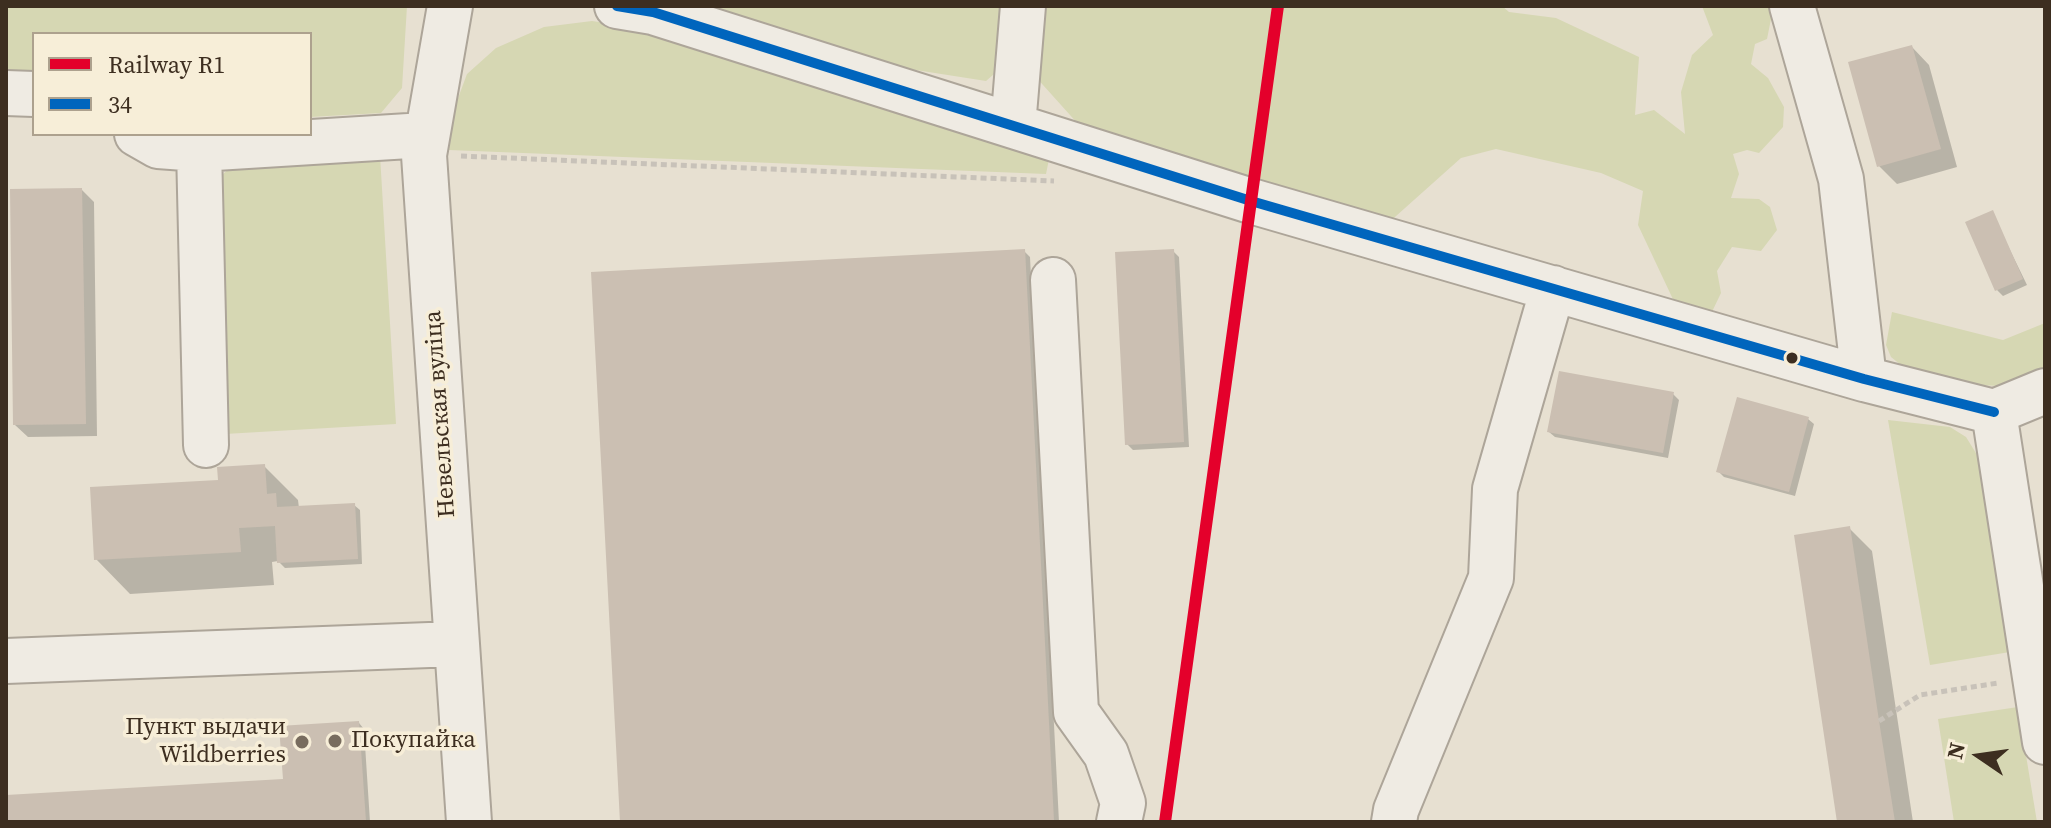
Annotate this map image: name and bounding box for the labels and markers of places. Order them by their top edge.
unlabelled marker [1784,350,1800,366]
place label: Пункт выдачи Wildberries [125,714,286,770]
place label: Покупайка [351,727,476,755]
marker: Покупайка [326,732,344,750]
marker: Пункт выдачи Wildberries [293,733,311,751]

